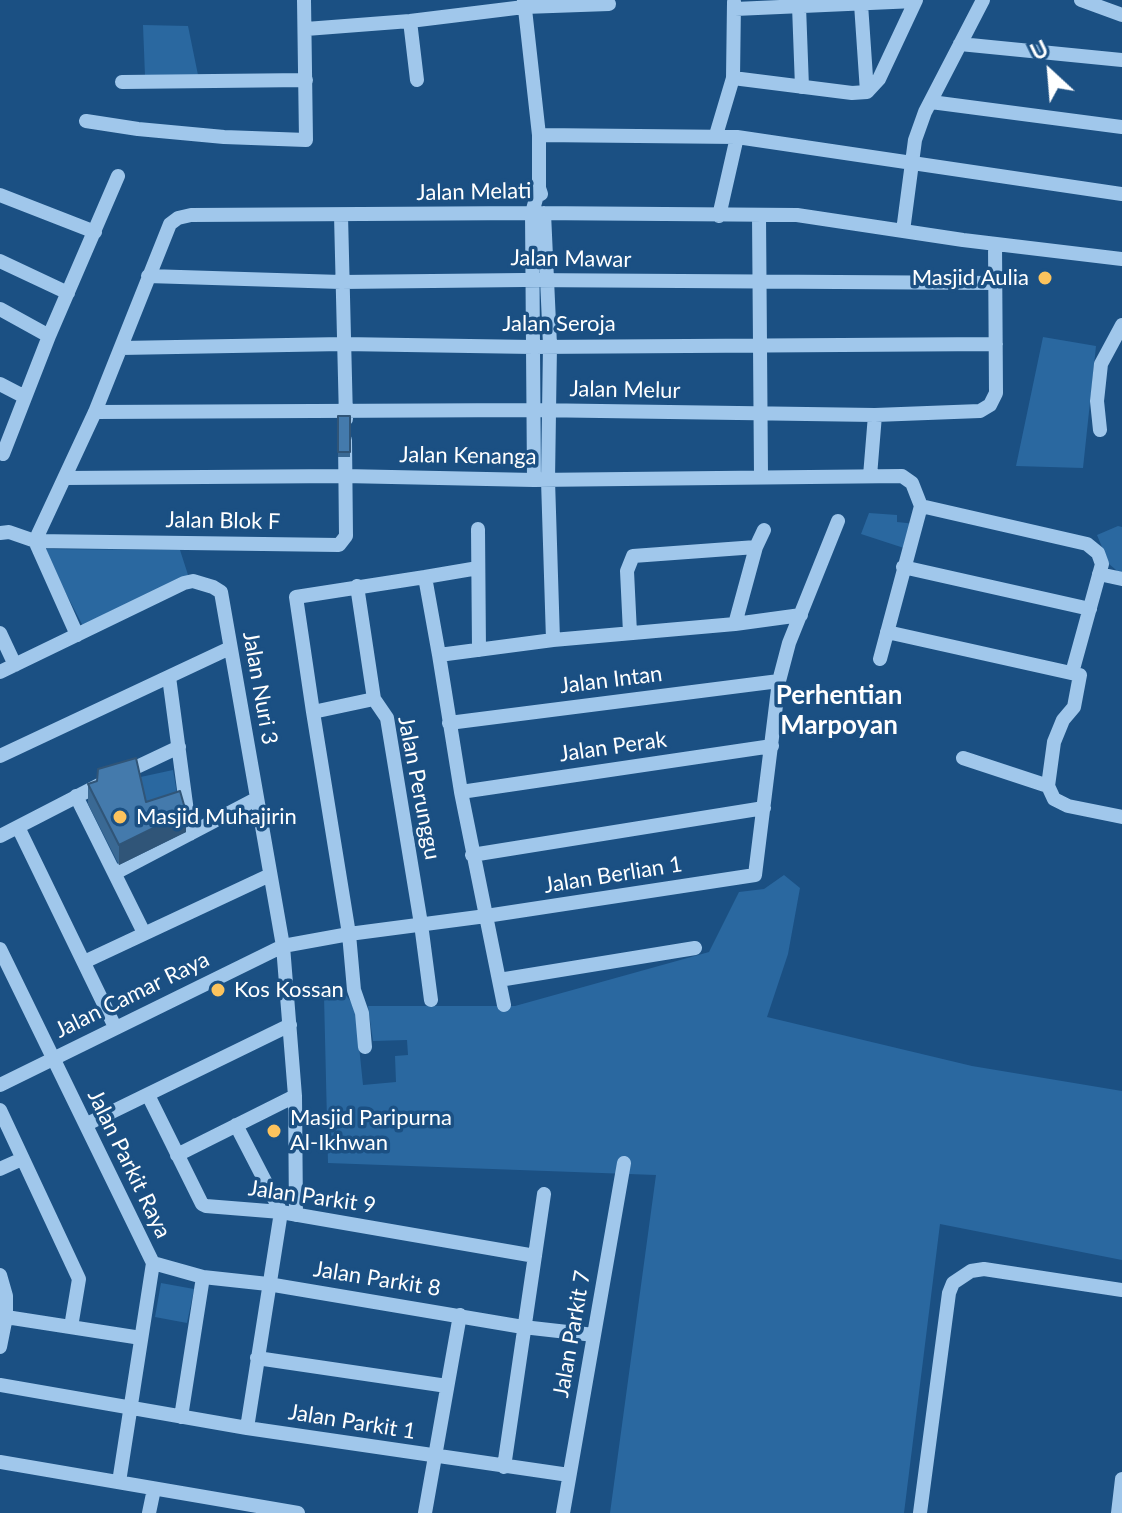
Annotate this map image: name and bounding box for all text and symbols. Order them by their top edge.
north arrow [1010,32,1090,112]
text: U [1026,34,1053,66]
street label: Jalan Melati [416,178,532,206]
street label: Jalan Mawar [510,245,632,273]
place label: Masjid Aulia [912,265,1029,291]
marker: Masjid Aulia [1036,269,1054,287]
street label: Jalan Seroja [502,311,616,337]
street label: Jalan Melur [569,376,681,404]
street label: Jalan Kenanga [399,442,537,470]
street label: Jalan Blok F [165,507,281,535]
street label: Jalan Nuri 3 [237,629,283,747]
street label: Jalan Intan [558,661,664,699]
district label: Perhentian Marpoyan [776,680,902,742]
street label: Jalan Perunggu [392,714,446,862]
street label: Jalan Perak [558,726,668,768]
place label: Masjid Muhajirin [136,804,297,830]
marker: Masjid Muhajirin [111,808,129,826]
street label: Jalan Berlian 1 [542,851,684,899]
street label: Jalan Camar Raya [51,946,213,1044]
place label: Kos Kossan [234,977,344,1003]
marker: Kos Kossan [209,981,227,999]
street label: Jalan Parkit Raya [82,1085,176,1243]
place label: Masjid Paripurna Al-Ikhwan [290,1105,452,1156]
marker: Masjid Paripurna Al-Ikhwan [265,1122,283,1140]
street label: Jalan Parkit 9 [247,1175,377,1219]
street label: Jalan Parkit 8 [312,1256,442,1302]
street label: Jalan Parkit 7 [548,1269,596,1399]
street label: Jalan Parkit 1 [287,1399,417,1445]

